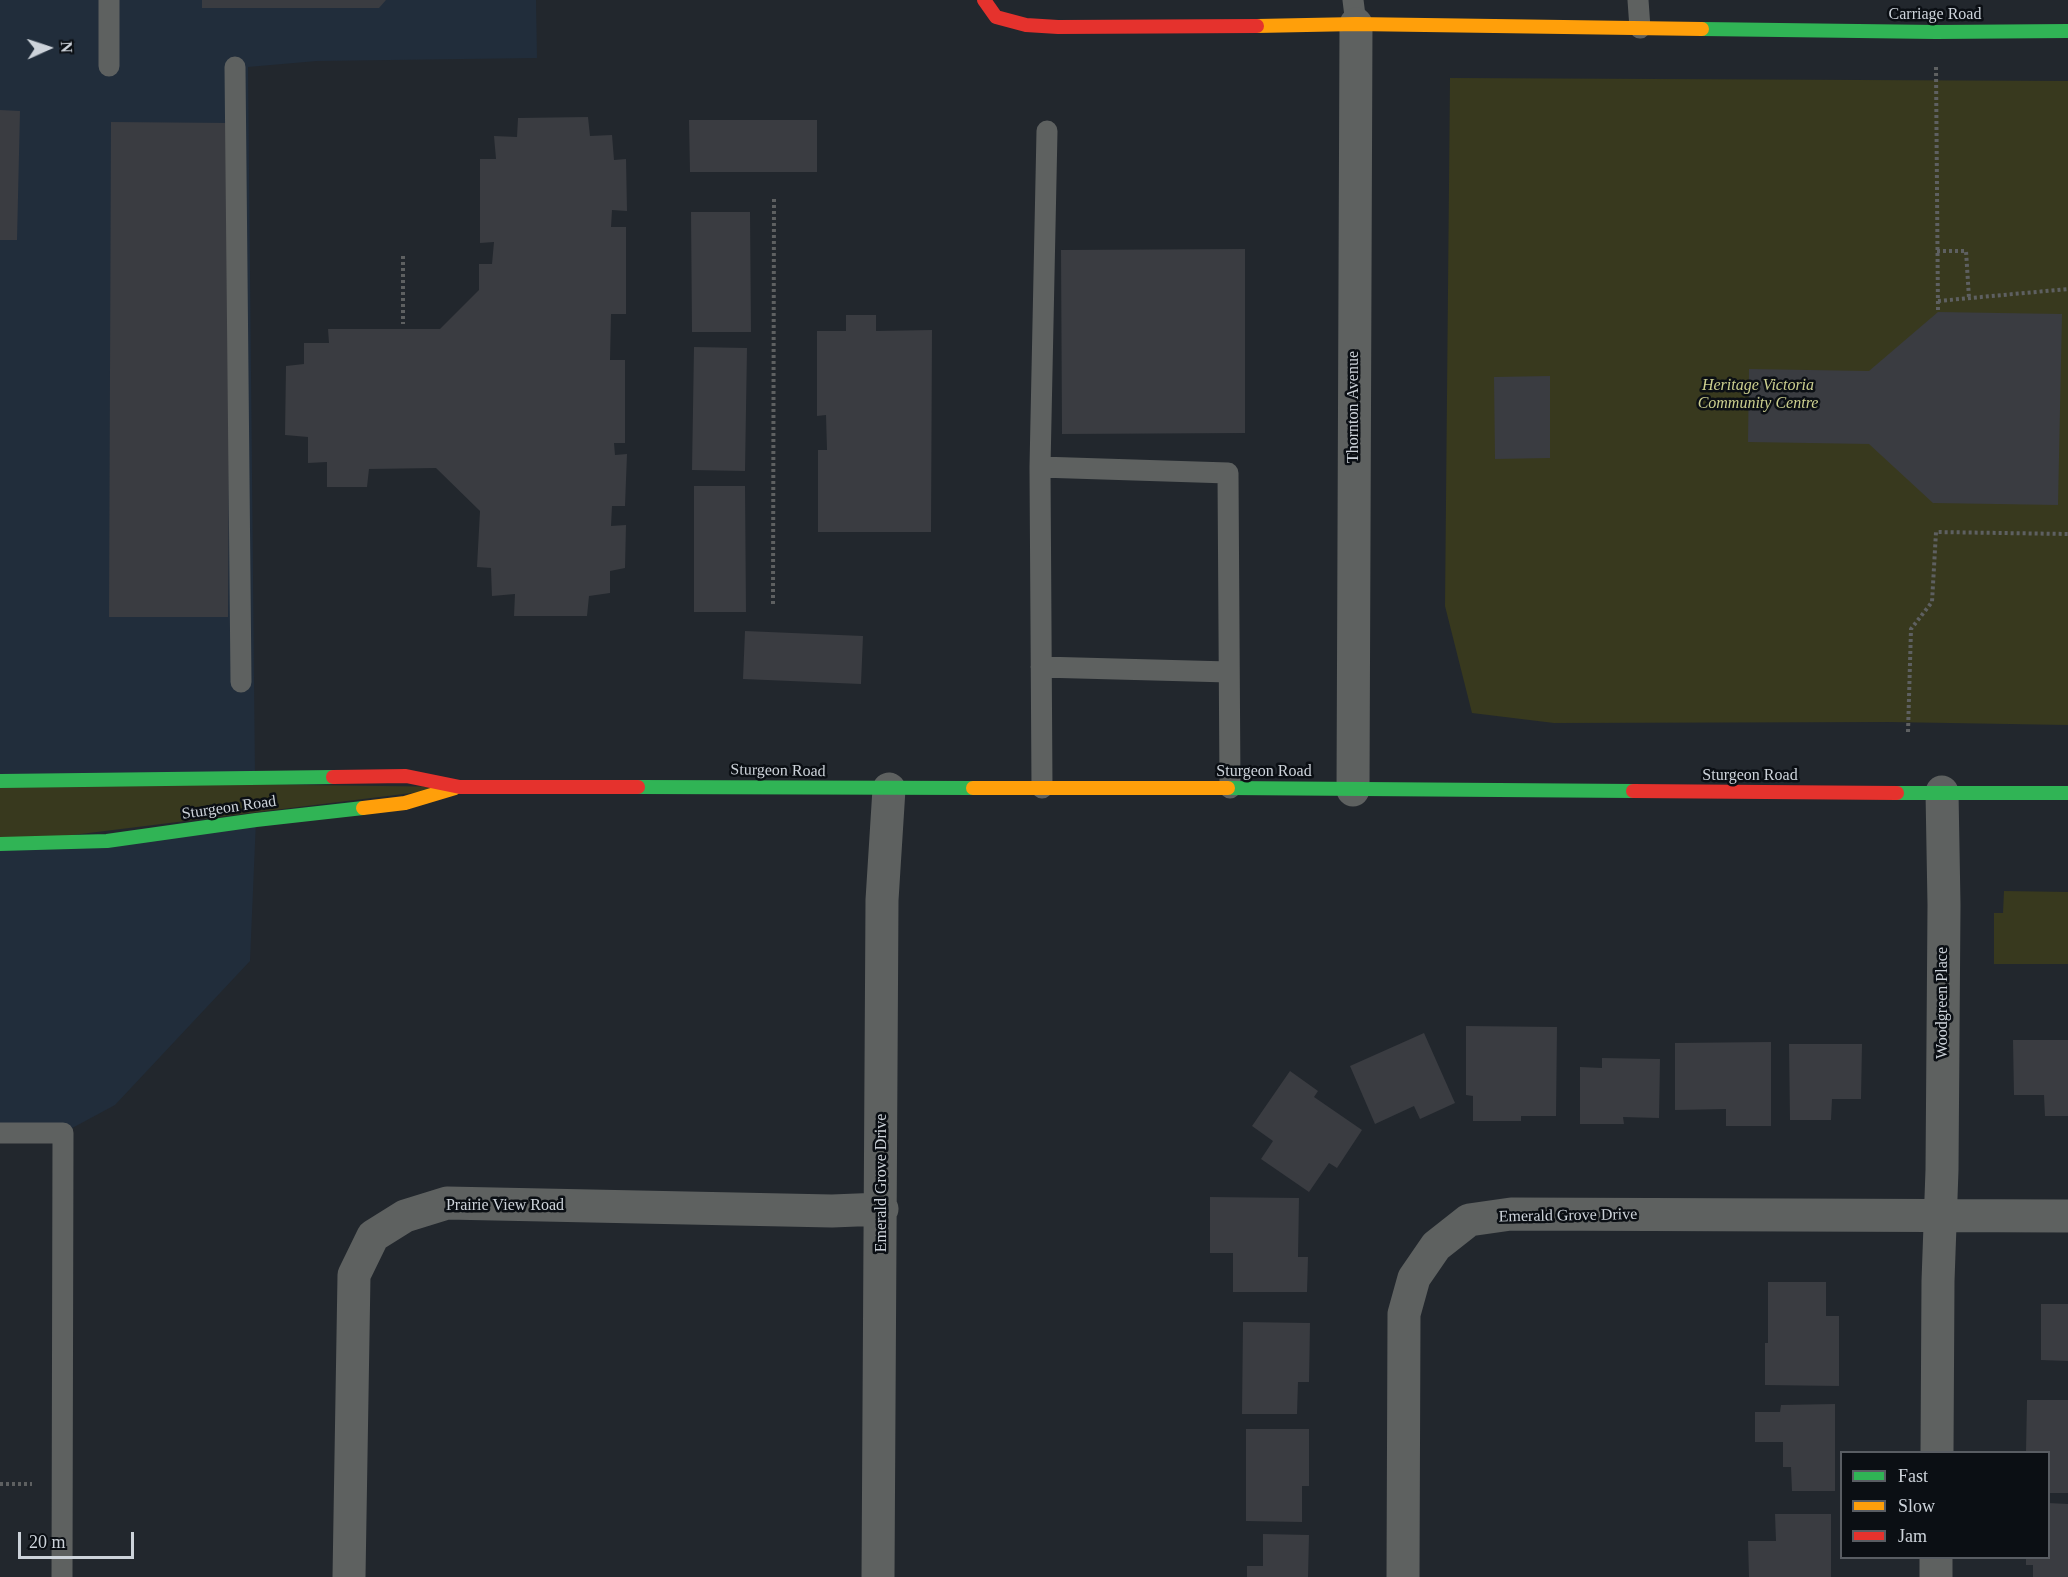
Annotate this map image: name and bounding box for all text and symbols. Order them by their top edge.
street label: Carriage Road [1889,5,1981,25]
north arrow [18,18,78,78]
text: N [58,41,75,53]
street label: Thornton Avenue [1344,351,1364,463]
park label: Heritage Victoria Community Centre [1698,376,1818,414]
street label: Sturgeon Road [730,761,826,781]
street label: Sturgeon Road [1216,762,1312,782]
street label: Sturgeon Road [1702,766,1798,786]
street label: Sturgeon Road [180,792,278,824]
street label: Woodgreen Place [1933,947,1953,1059]
street label: Emerald Grove Drive [872,1114,892,1252]
street label: Prairie View Road [446,1196,564,1216]
street label: Emerald Grove Drive [1499,1205,1637,1227]
legend [1840,1451,2050,1559]
text: Fast [1898,1466,1928,1486]
text: Slow [1898,1496,1935,1516]
scale bar [21,1520,136,1558]
text: Jam [1898,1526,1927,1546]
text: 20 m [29,1532,66,1552]

